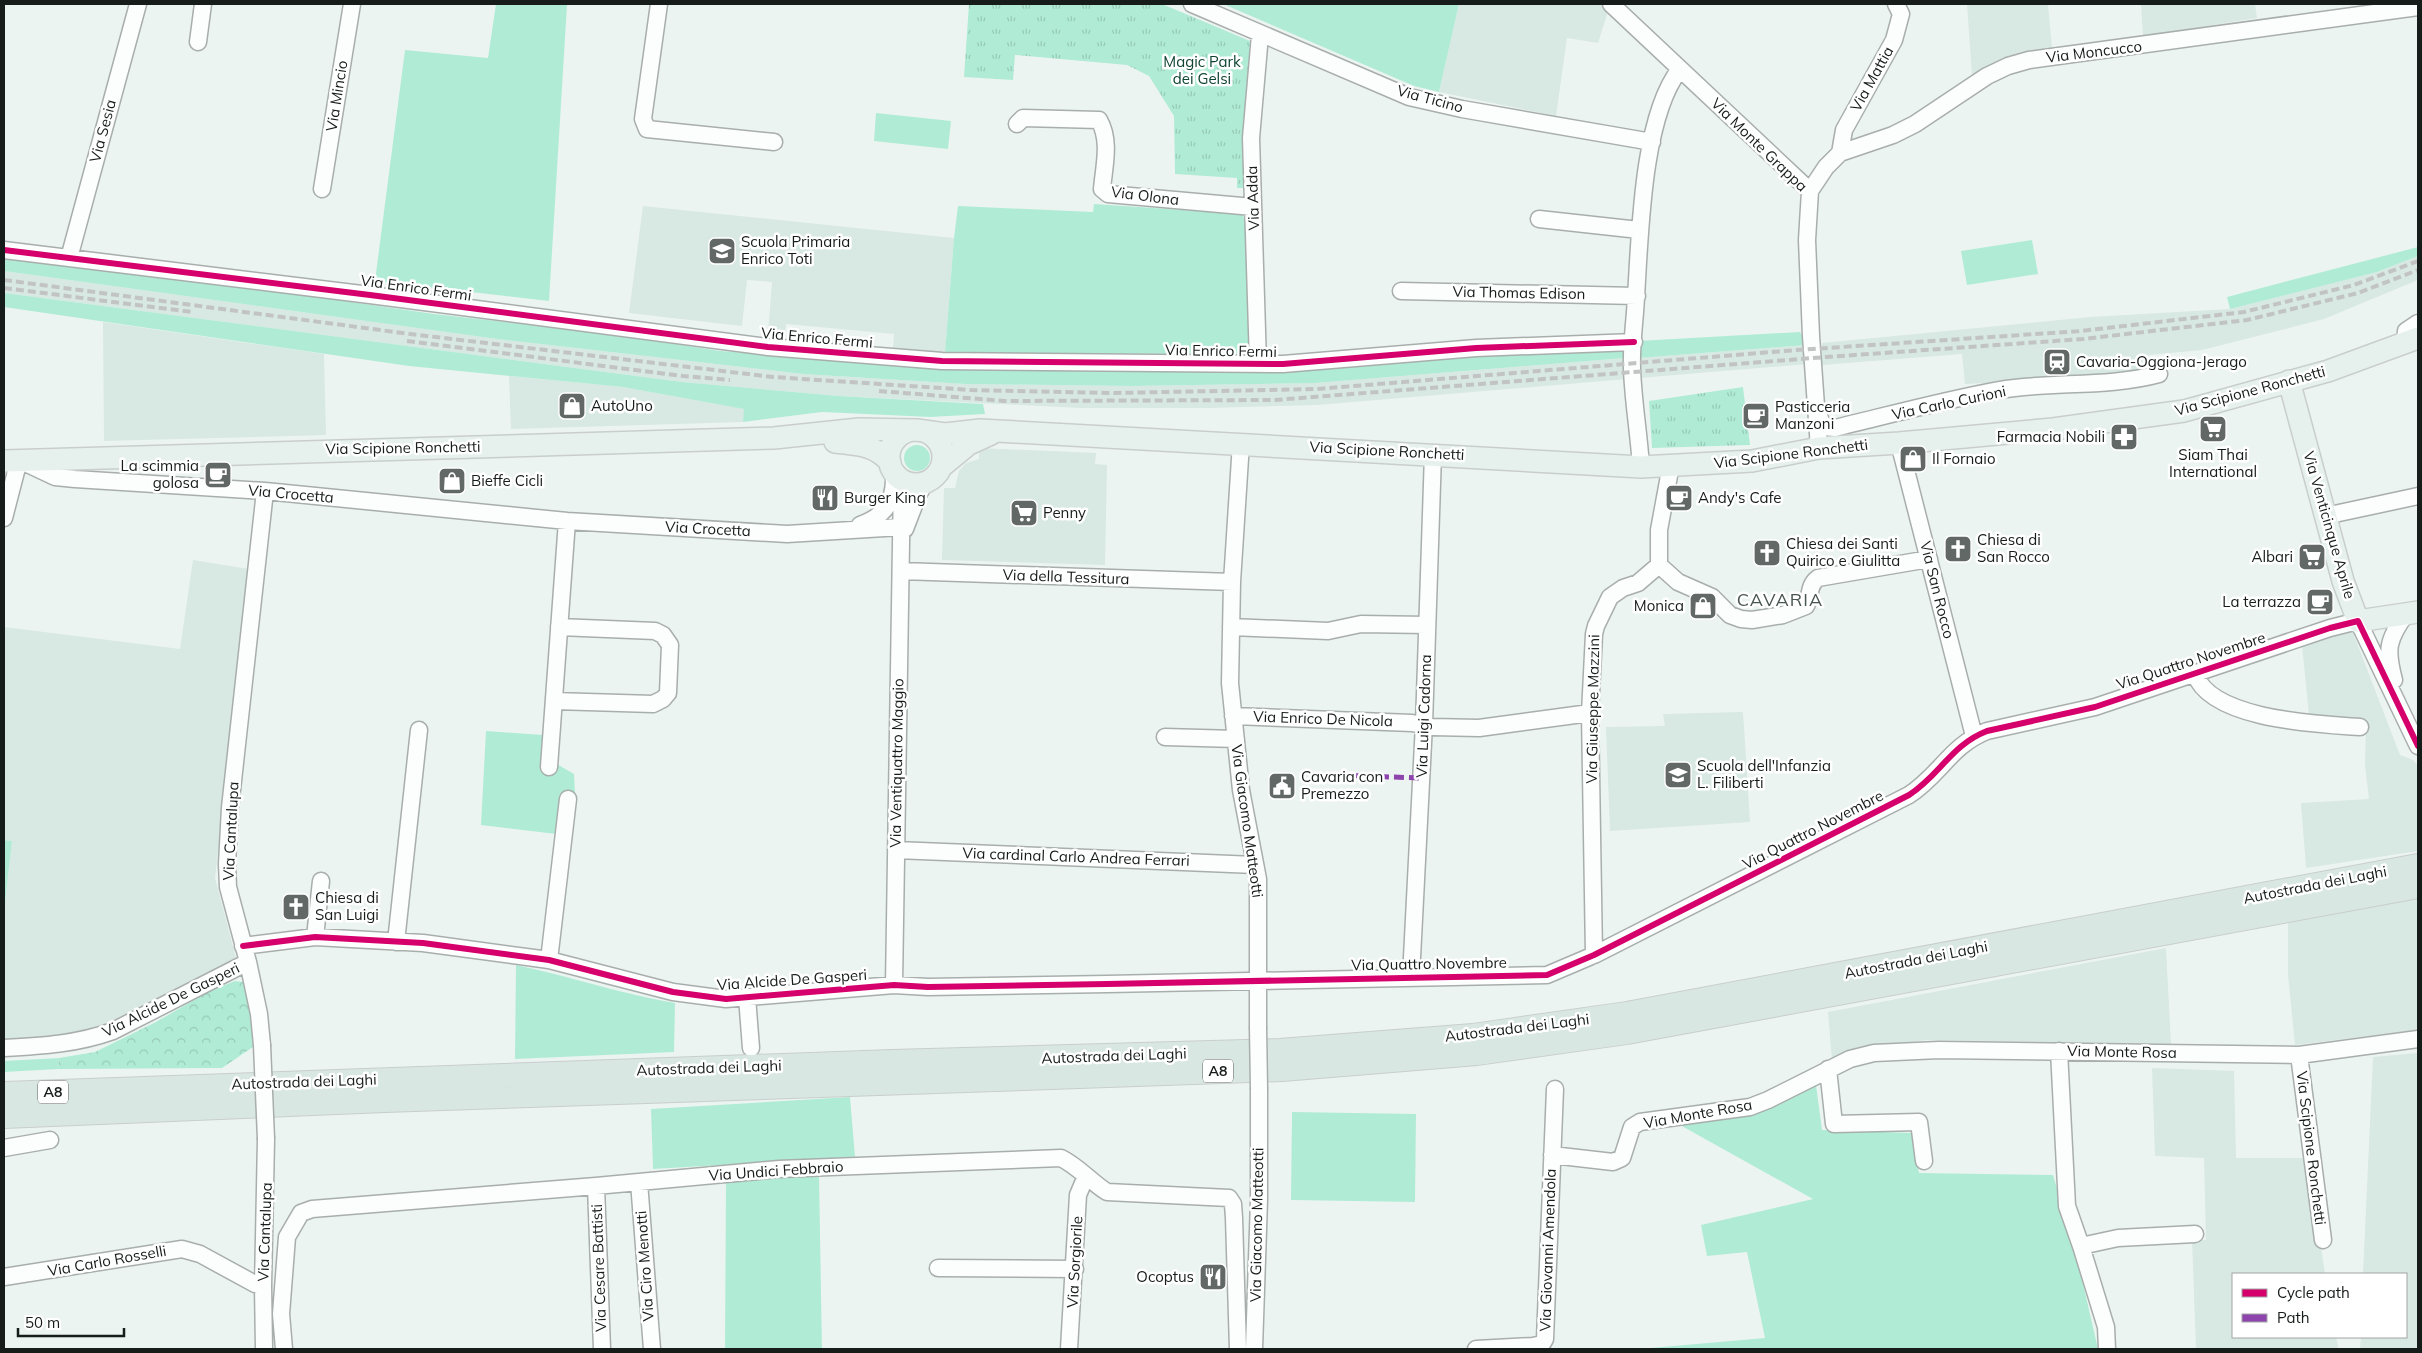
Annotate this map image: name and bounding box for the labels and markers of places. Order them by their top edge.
place label: Scuola Primaria Enrico Toti [741,232,850,268]
school or university icon: Scuola Primaria Enrico Toti [707,236,737,266]
station icon: Cavaria-Oggiona-Jerago [2042,347,2072,377]
place label: Cavaria-Oggiona-Jerago [2076,352,2247,371]
shop icon: AutoUno [557,391,587,421]
place label: AutoUno [591,396,653,415]
place label: Pasticceria Manzoni [1775,397,1850,433]
cafe icon: Pasticceria Manzoni [1741,401,1771,431]
supermarket icon: Siam Thai International [2198,414,2228,444]
pharmacy icon: Farmacia Nobili [2109,422,2139,452]
place label: Farmacia Nobili [1997,427,2105,446]
shop icon: Il Fornaio [1898,444,1928,474]
place label: Siam Thai International [2169,445,2257,481]
place label: Il Fornaio [1932,449,1995,468]
place label: La scimmia golosa [121,456,199,492]
cafe icon: La scimmia golosa [203,460,233,490]
shop icon: Bieffe Cicli [437,466,467,496]
place label: Bieffe Cicli [471,471,543,490]
restaurant icon: Burger King [810,483,840,513]
cafe icon: Andy's Cafe [1664,483,1694,513]
place label: Burger King [844,488,926,507]
place label: Andy's Cafe [1698,488,1781,507]
supermarket icon: Penny [1009,498,1039,528]
place label: Penny [1043,503,1086,522]
place label: Chiesa di San Rocco [1977,530,2050,566]
place label: Chiesa dei Santi Quirico e Giulitta [1786,534,1900,570]
church icon: Chiesa di San Rocco [1943,534,1973,564]
church icon: Chiesa dei Santi Quirico e Giulitta [1752,538,1782,568]
supermarket icon: Albari [2297,542,2327,572]
place label: Albari [2251,547,2293,566]
cafe icon: La terrazza [2305,587,2335,617]
shop icon: Monica [1688,591,1718,621]
place label: La terrazza [2222,592,2301,611]
place label: Monica [1634,596,1684,615]
place label: Scuola dell'Infanzia L. Filiberti [1697,756,1831,792]
school or university icon: Scuola dell'Infanzia L. Filiberti [1663,760,1693,790]
place label: Cavaria con Premezzo [1301,767,1383,803]
public building icon: Cavaria con Premezzo [1267,771,1297,801]
place label: Chiesa di San Luigi [315,888,379,924]
church icon: Chiesa di San Luigi [281,892,311,922]
restaurant icon: Ocoptus [1198,1262,1228,1292]
place label: Ocoptus [1136,1267,1194,1286]

